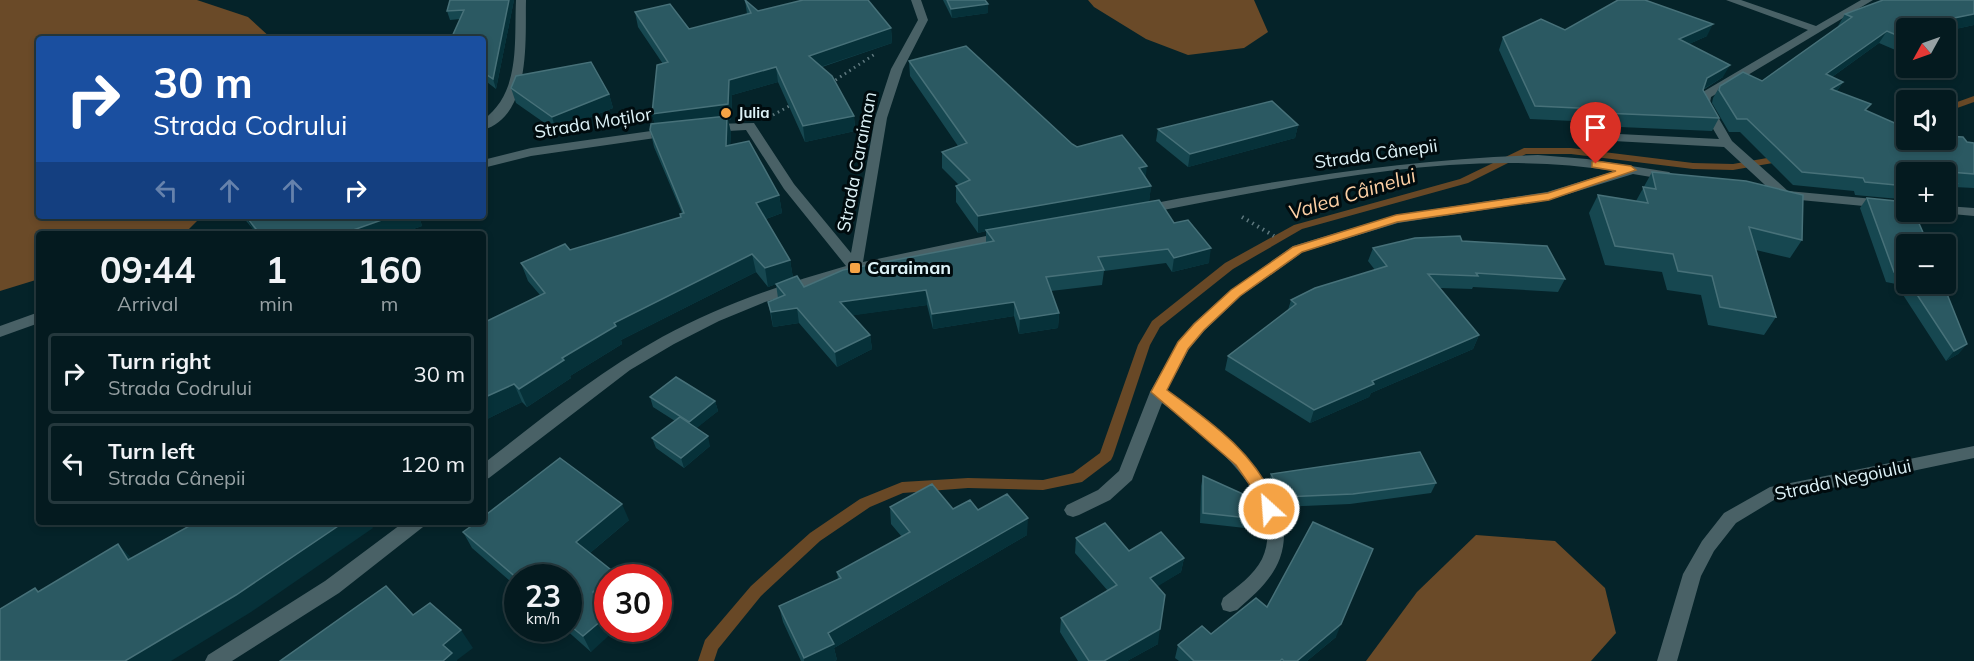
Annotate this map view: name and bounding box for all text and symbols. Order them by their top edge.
north arrow [1896,18,1956,78]
map controls [1896,18,1956,294]
text: 30 m [153,56,253,109]
icon: right [54,60,132,138]
street label: Strada Caraiman [832,90,881,234]
button: sound [1896,90,1956,150]
street label: Strada Moților [533,102,654,143]
pin [1570,102,1621,164]
place label: Julia [738,103,770,122]
marker: Julia [719,106,733,120]
text: Strada Codrului [153,108,348,142]
icon: arrive [1579,111,1612,144]
street label: Strada Cânepii [1313,133,1439,174]
water label: Valea Câinelui [1285,162,1419,225]
button: + [1896,162,1956,222]
icon: left [150,174,183,207]
icon: ahead [213,174,246,207]
icon: ahead [276,174,309,207]
icon: right [339,174,372,207]
button: − [1896,234,1956,294]
text: 09:44 [100,247,195,292]
text: 1 [265,247,287,292]
text: 160 [357,247,422,292]
place label: Caraiman [867,256,951,279]
marker: Caraiman [848,261,862,275]
text: Arrival [117,291,178,316]
text: min [259,291,293,316]
text: m [381,291,398,316]
text: Turn right [108,347,211,375]
icon: right [57,357,90,390]
text: 30 m [414,360,465,388]
text: Strada Codrului [108,375,252,400]
text: Turn left [108,437,195,465]
icon: left [57,447,90,480]
text: 120 m [400,450,465,478]
street label: Strada Negoiului [1773,454,1913,505]
text: Strada Cânepii [108,465,246,490]
position arrow [1237,477,1301,541]
speed limit sign: 30 [594,564,672,642]
text: 23 [525,577,561,615]
text: km/h [526,609,560,628]

